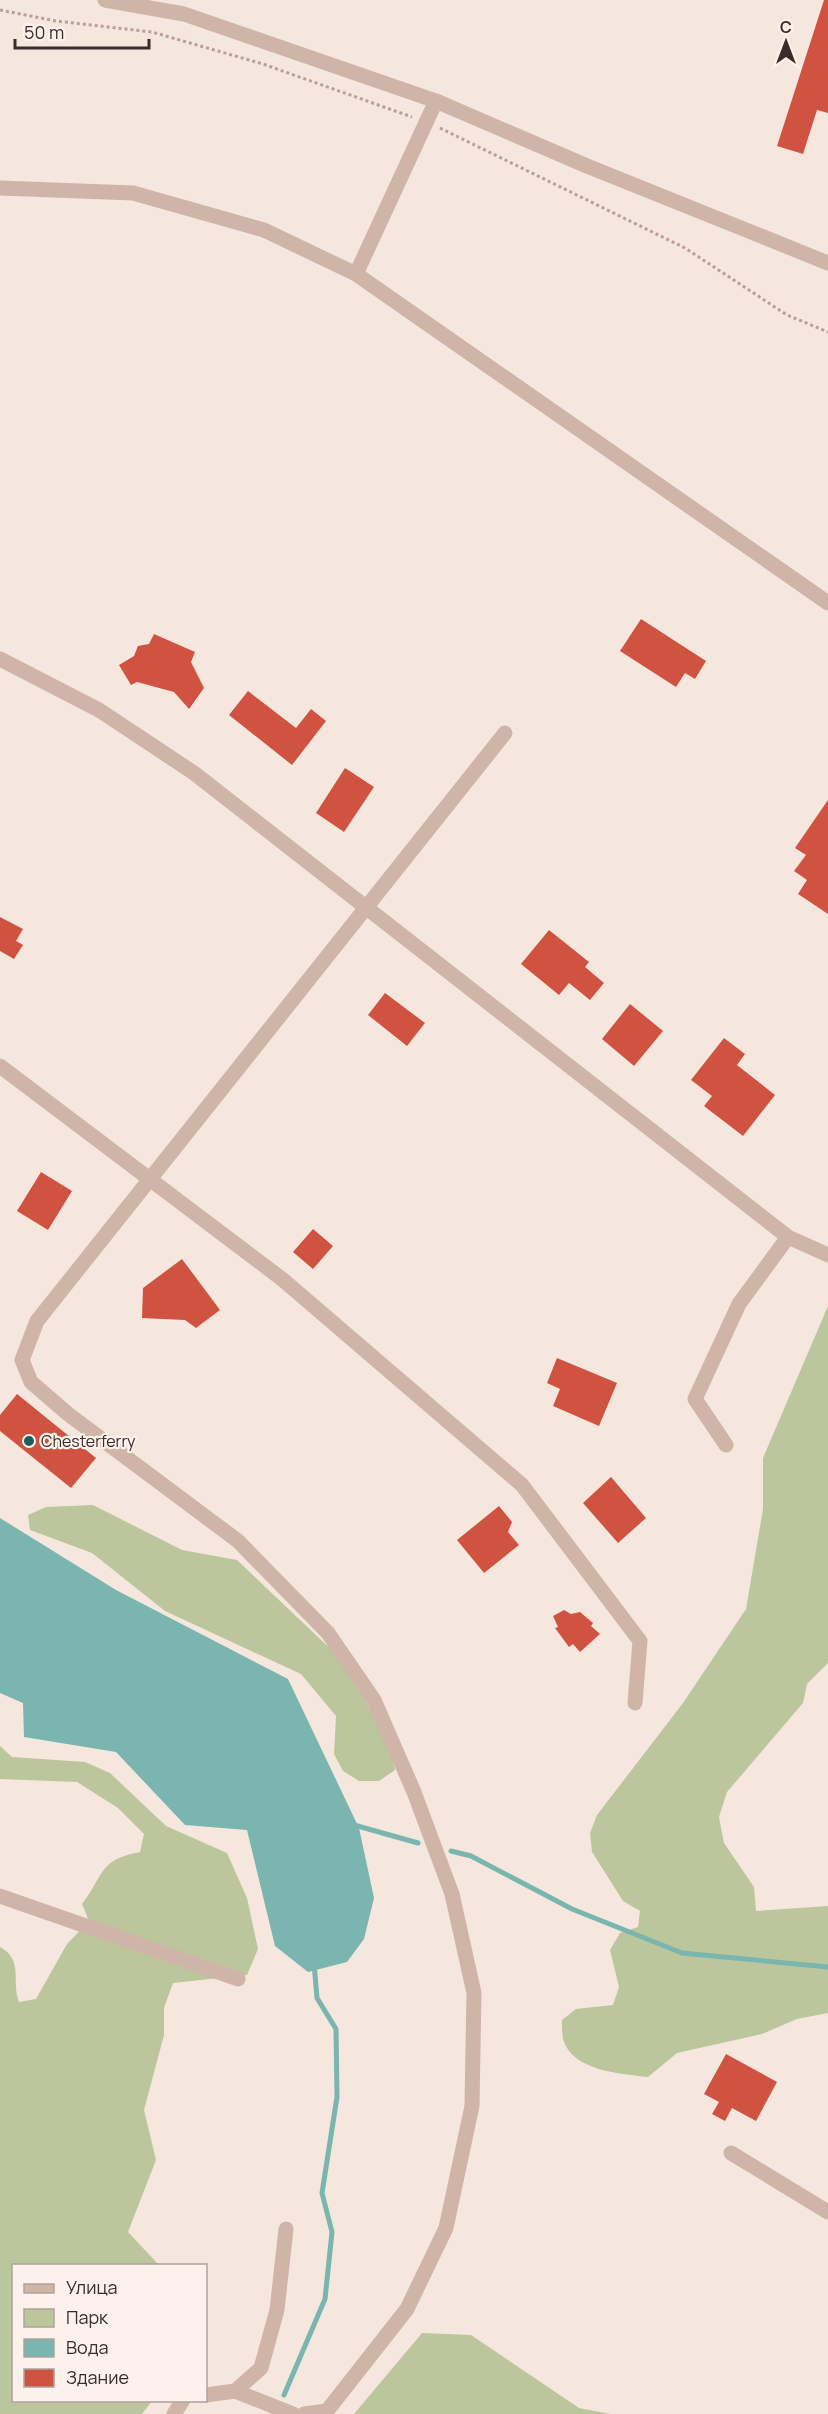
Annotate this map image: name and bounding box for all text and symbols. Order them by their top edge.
scale bar [15,12,148,50]
north arrow [756,12,816,72]
text: С [780,16,792,38]
text: 50 m [24,20,64,44]
place label: Chesterferry [41,1430,136,1452]
marker: Chesterferry [22,1434,36,1448]
legend [12,2264,207,2402]
text: Улица [66,2275,118,2299]
text: Парк [66,2305,109,2329]
text: Вода [66,2335,108,2359]
text: Здание [66,2365,129,2389]

